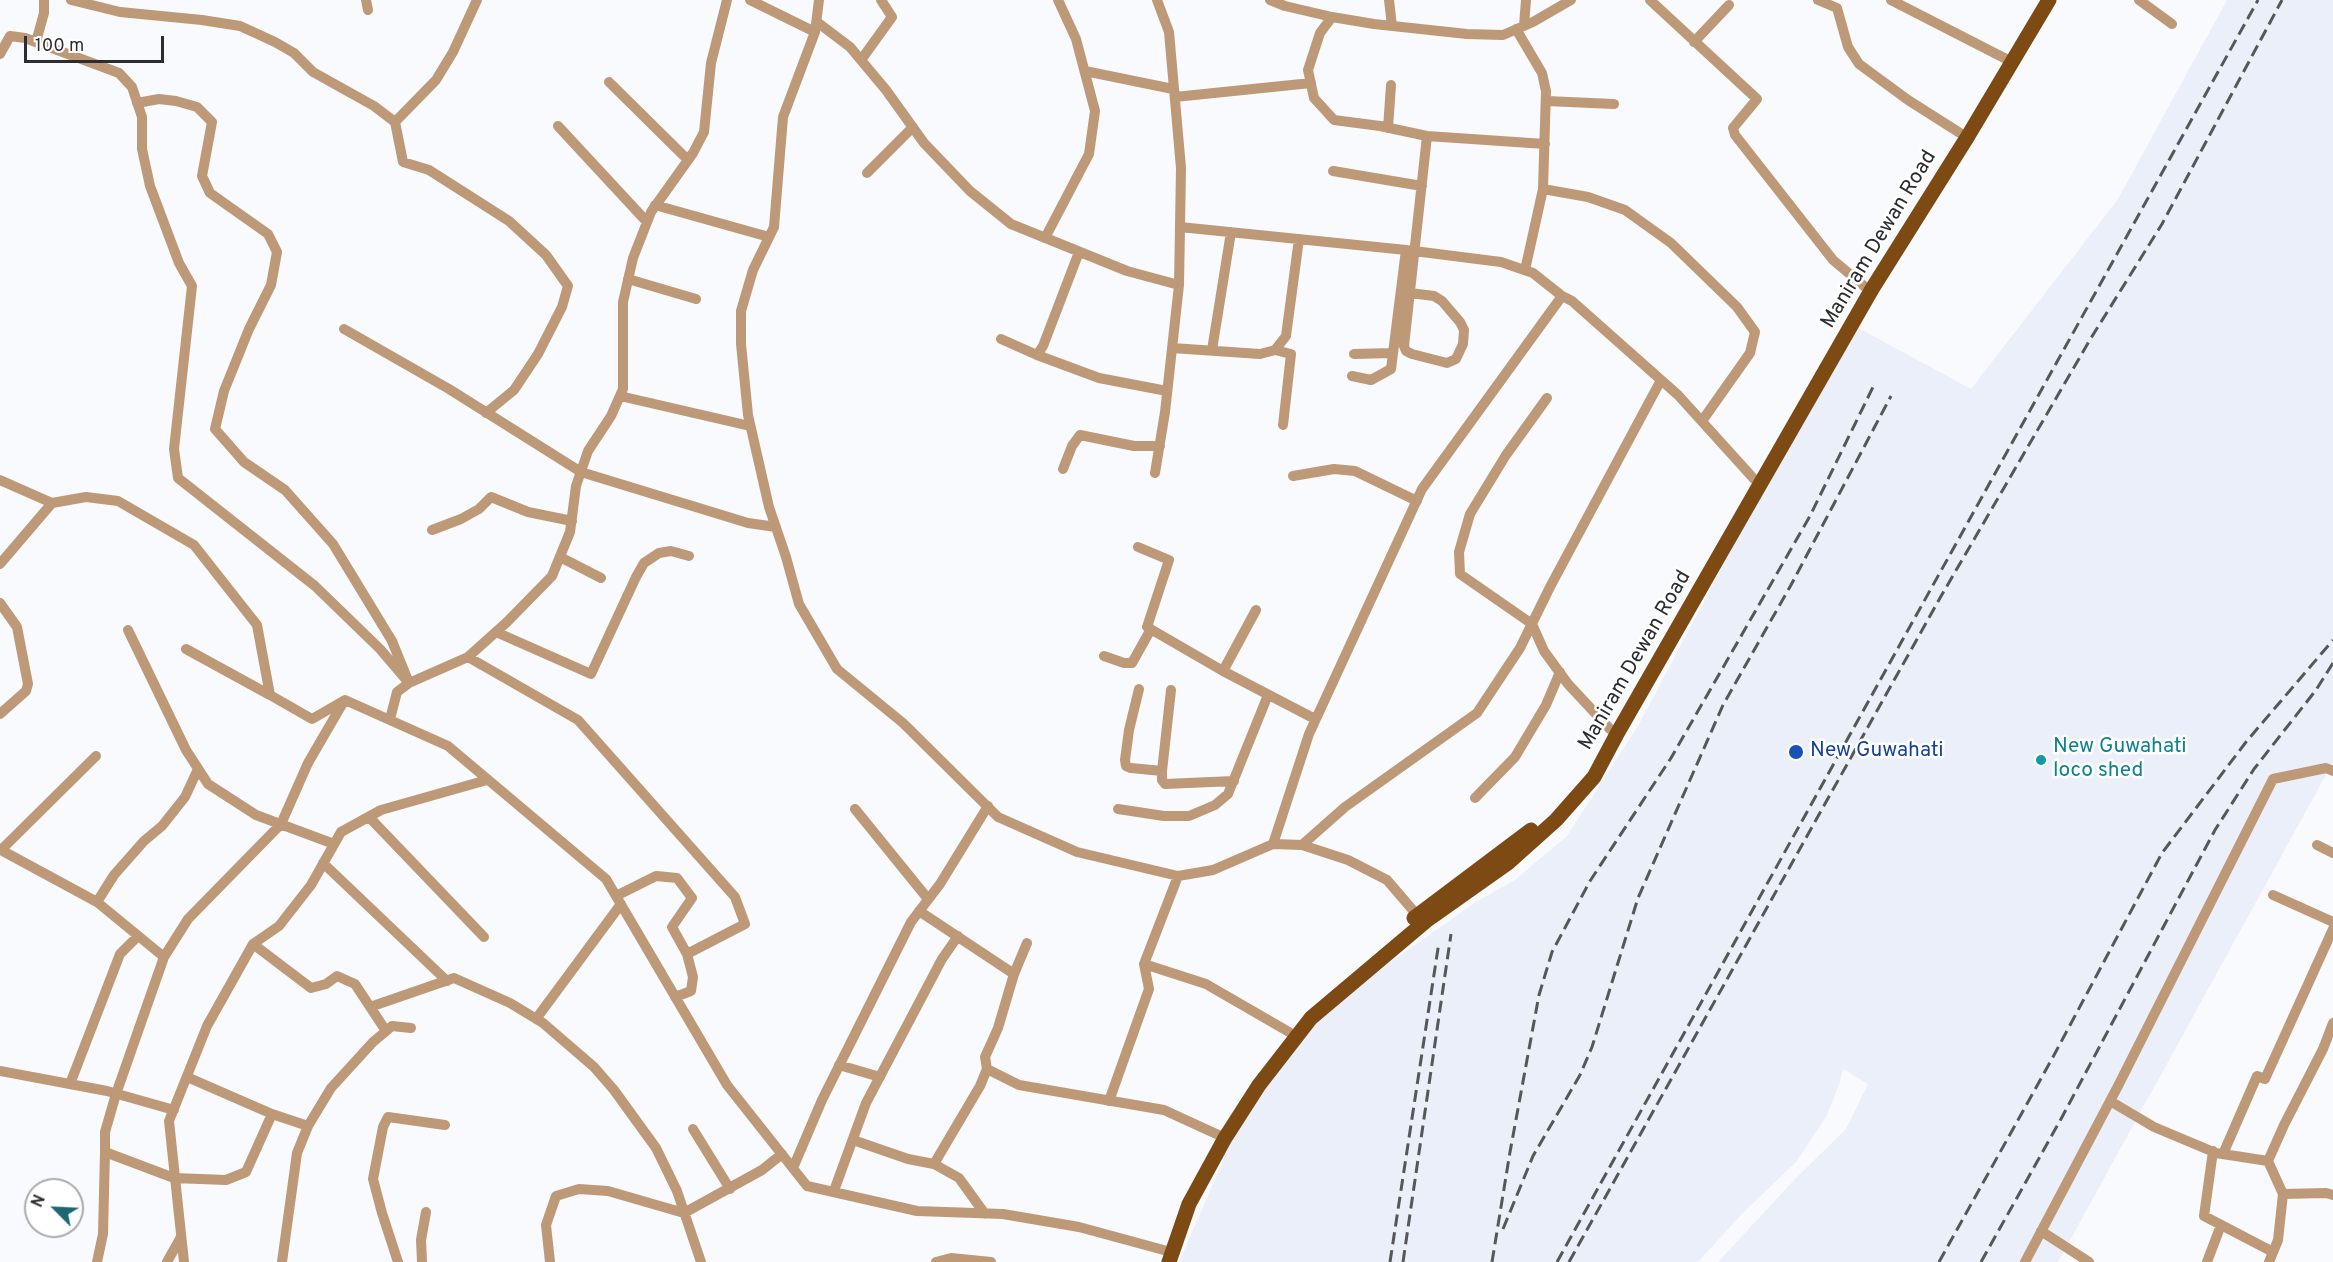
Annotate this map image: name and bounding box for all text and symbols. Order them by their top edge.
scale bar [27,24,166,62]
text: 100 m [35,35,84,58]
street label: Maniram Dewan Road [1817,146,1943,334]
street label: Maniram Dewan Road [1574,567,1698,755]
place label: New Guwahati loco shed [2053,735,2187,785]
place label: New Guwahati [1810,739,1944,765]
marker: New Guwahati [1787,743,1805,761]
marker: New Guwahati loco shed [2034,753,2048,767]
north arrow [24,1178,84,1238]
text: N [28,1192,51,1211]

